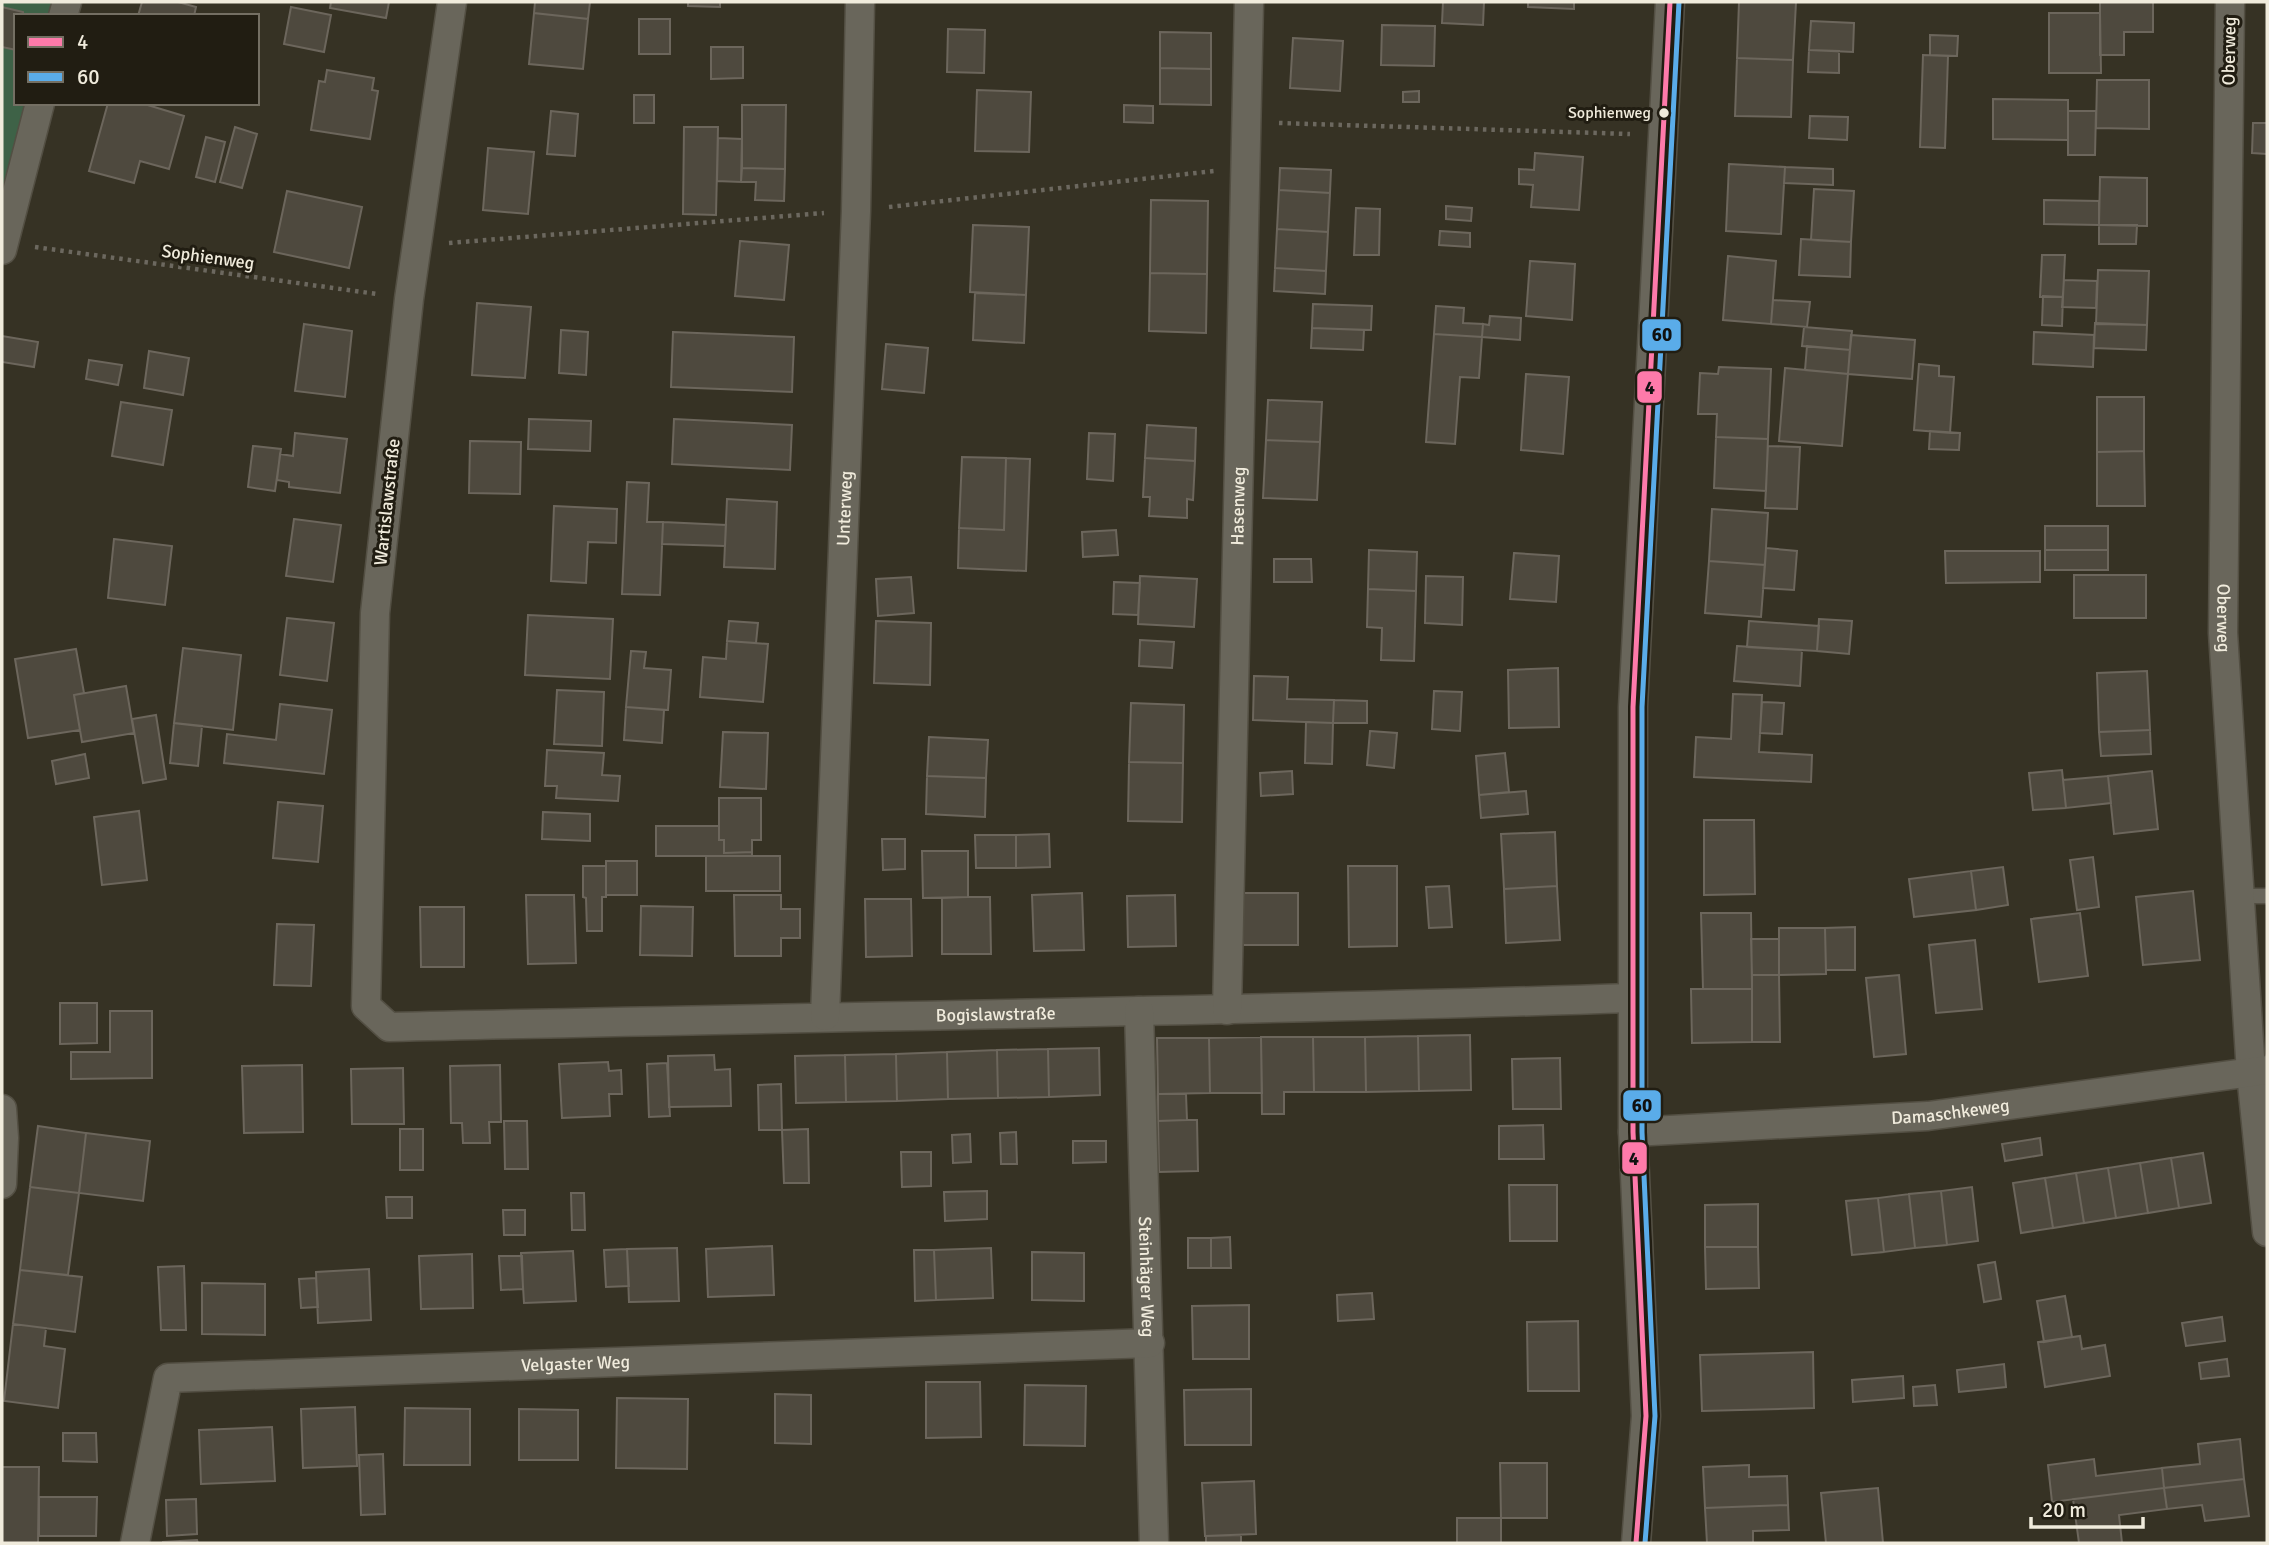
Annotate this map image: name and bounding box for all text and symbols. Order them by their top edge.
legend [14,14,259,105]
street label: Oberweg [2217,16,2241,86]
text: 4 [77,29,88,55]
text: 60 [77,64,100,90]
place label: Sophienweg [1568,103,1651,123]
marker: Sophienweg [1657,106,1671,120]
street label: Sophienweg [160,240,256,274]
line badge: 60 [1641,318,1682,352]
text: 60 [1652,323,1672,347]
line badge: 4 [1636,370,1663,404]
text: 4 [1645,376,1655,400]
street label: Wartislawstraße [369,438,405,566]
street label: Hasenweg [1226,466,1250,546]
street label: Unterweg [832,470,857,546]
street label: Oberweg [2212,583,2235,653]
street label: Bogislawstraße [936,1002,1056,1027]
line badge: 60 [1622,1089,1662,1122]
text: 60 [1632,1094,1652,1118]
street label: Damaschkeweg [1890,1094,2011,1129]
line badge: 4 [1621,1141,1648,1175]
text: 4 [1629,1147,1639,1171]
street label: Steinhäger Weg [1134,1216,1159,1338]
street label: Velgaster Weg [521,1351,630,1376]
scale bar [2031,1486,2143,1530]
text: 20 m [2042,1497,2086,1523]

